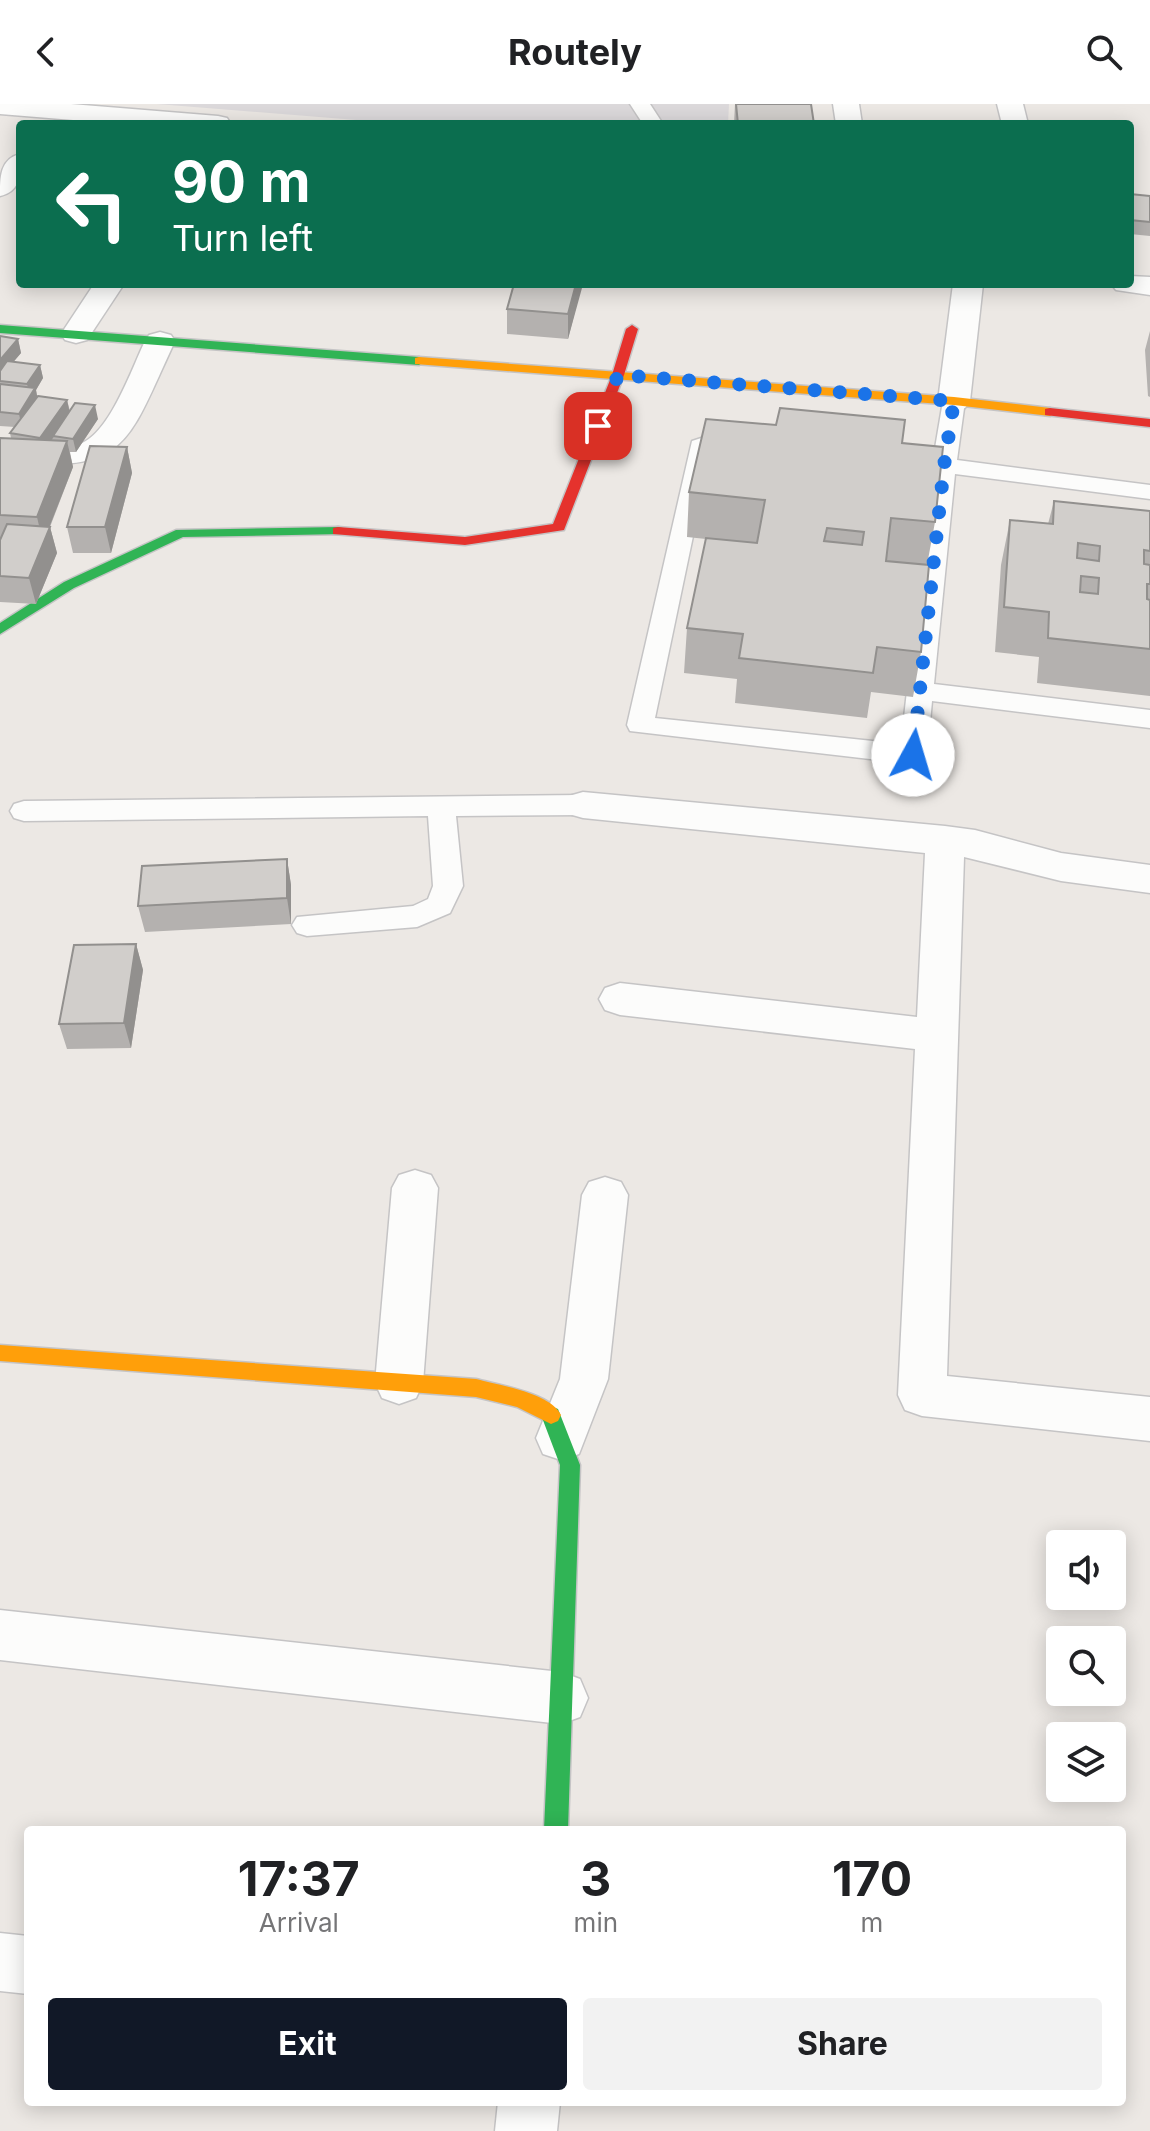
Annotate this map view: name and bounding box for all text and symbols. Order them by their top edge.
icon: back [24,30,68,74]
text: Routely [508,30,642,74]
icon: search [1082,30,1126,74]
text: 90 m [172,148,311,216]
icon: left [40,152,144,256]
text: Turn left [172,216,313,260]
pin [564,392,632,460]
icon: arrive [576,404,620,448]
position arrow [871,713,955,797]
map controls [1046,1530,1126,1802]
button: sound [1046,1530,1126,1610]
button: search [1046,1626,1126,1706]
button: layers [1046,1722,1126,1802]
text: 17:37 [238,1849,360,1908]
text: 3 [580,1849,611,1908]
text: 170 [832,1849,912,1908]
text: Arrival [259,1907,339,1938]
text: min [574,1907,618,1938]
text: m [861,1907,883,1938]
button: Exit [48,1998,567,2090]
button: Share [583,1998,1102,2090]

